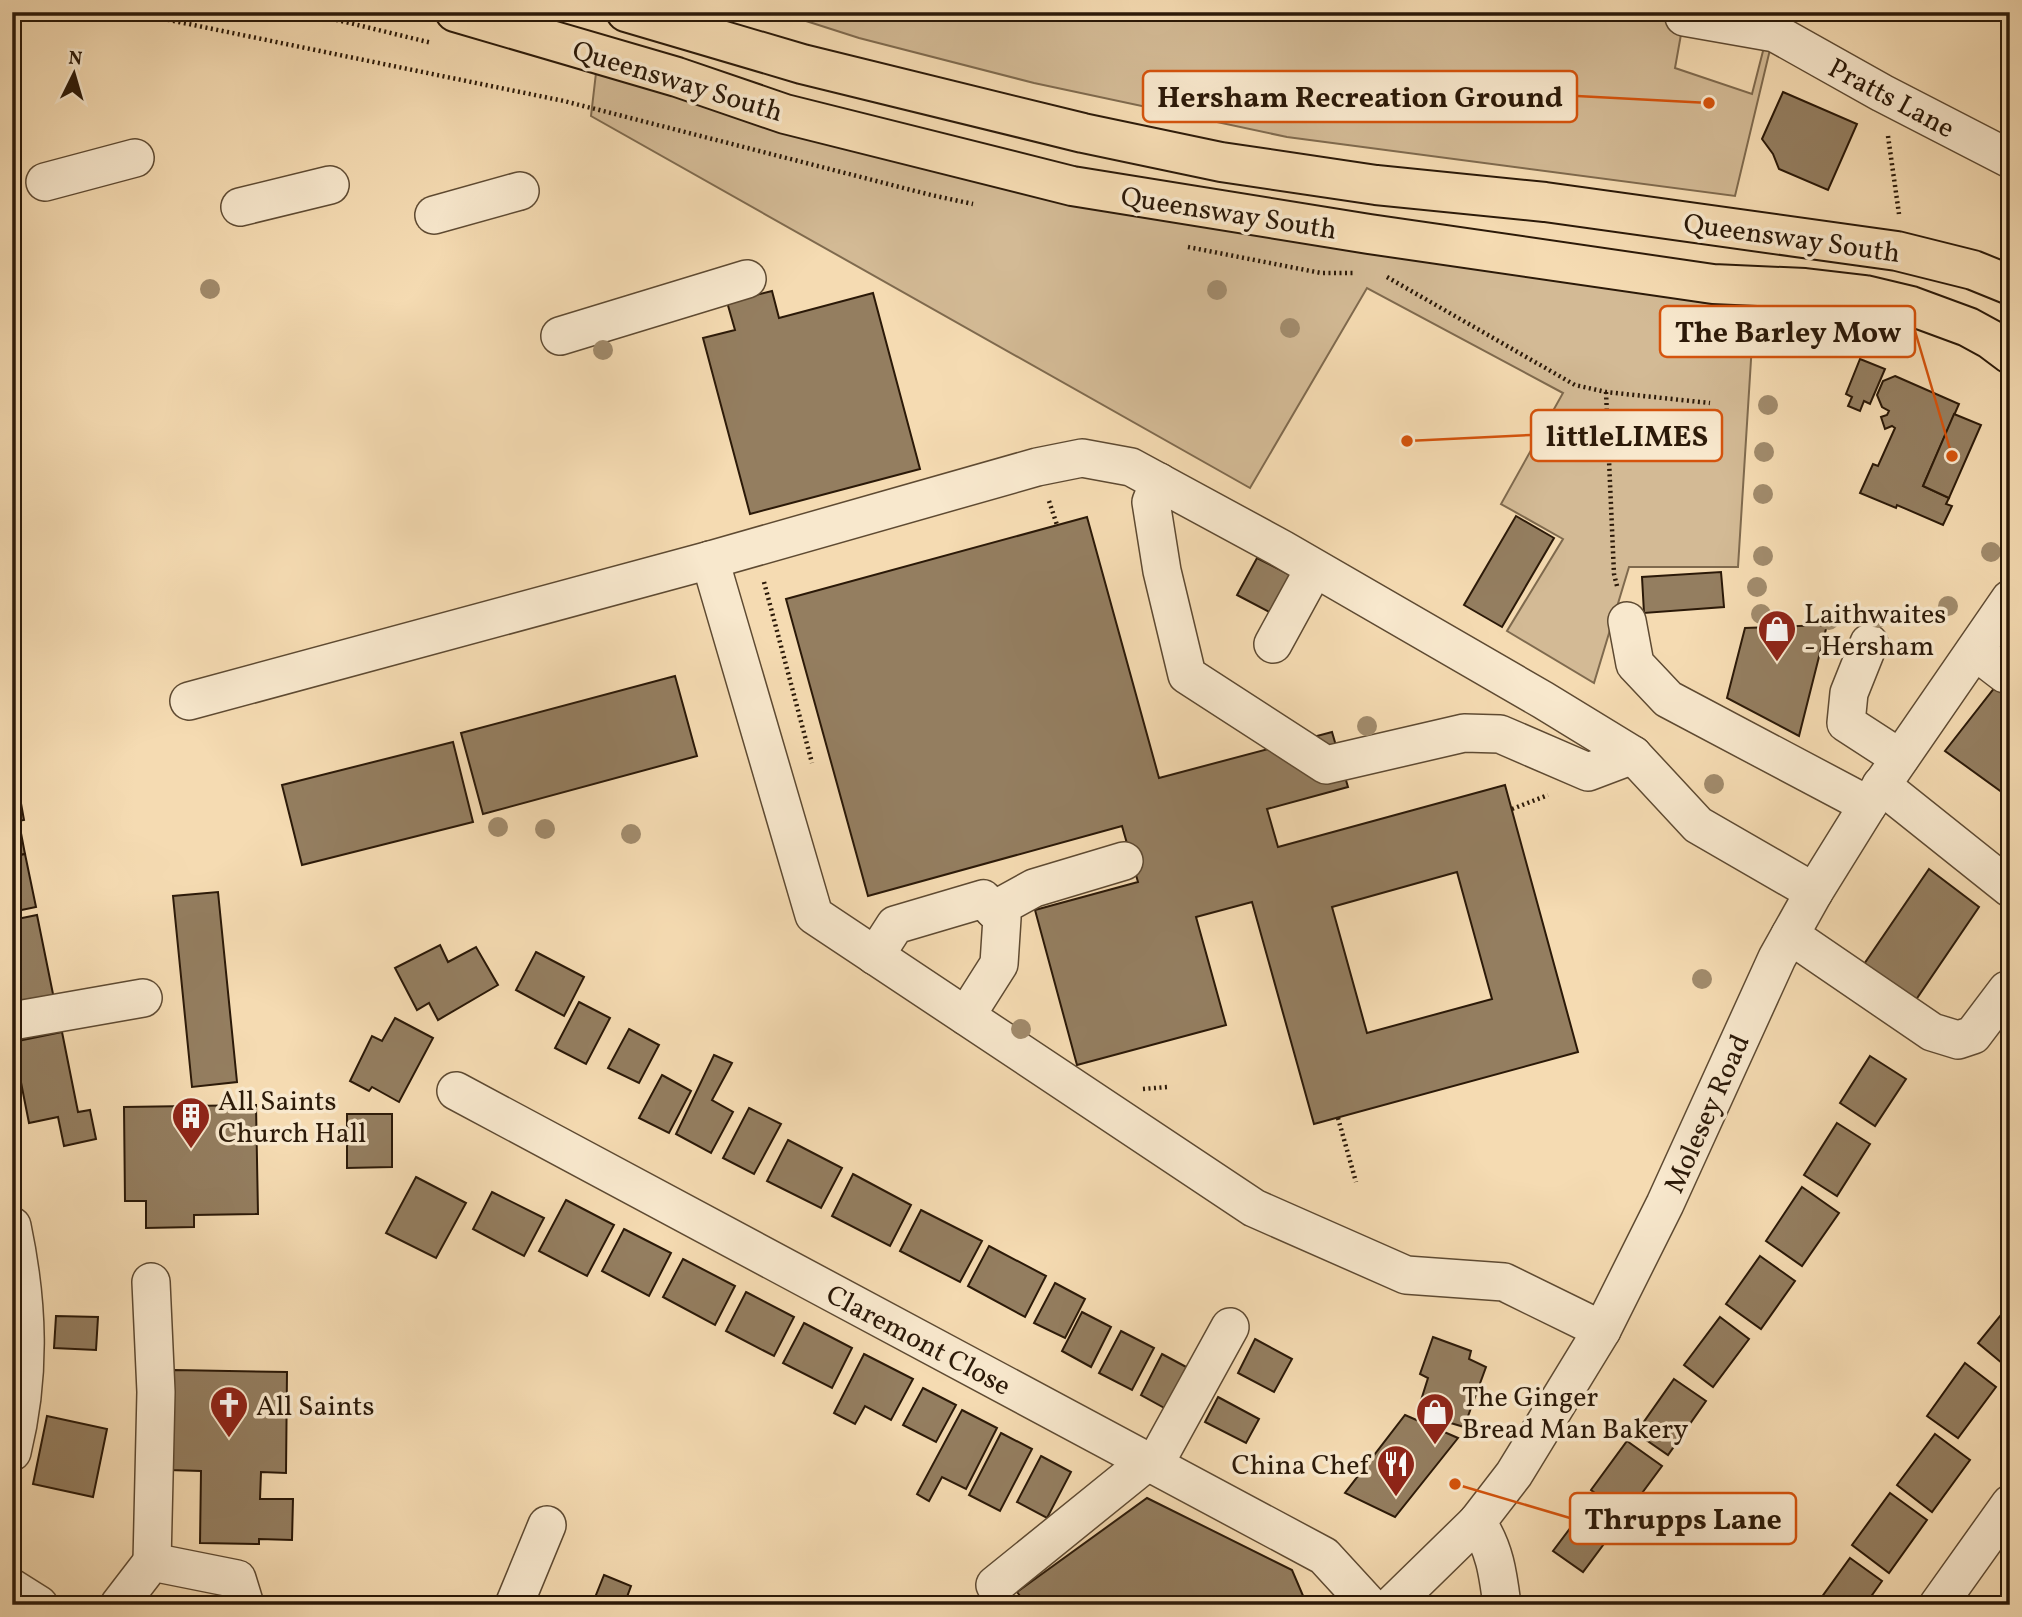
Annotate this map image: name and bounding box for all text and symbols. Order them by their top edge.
street label: Queensway South [567,32,787,133]
north arrow [38,38,108,108]
text: N [67,46,84,73]
street label: Pratts Lane [1821,50,1961,149]
callout: Hersham Recreation Ground [1143,71,1577,122]
text: Hersham Recreation Ground [1157,78,1563,120]
street label: Queensway South [1118,178,1339,251]
street label: Queensway South [1681,205,1902,274]
callout: The Barley Mow [1660,306,1915,357]
text: The Barley Mow [1675,313,1902,355]
callout: littleLIMES [1531,410,1722,461]
text: littleLIMES [1546,417,1708,459]
place label: Laithwaites - Hersham [1804,596,1946,667]
shop icon: Laithwaites - Hersham [1756,608,1798,663]
street label: Molesey Road [1656,1028,1761,1200]
place label: All Saints Church Hall [218,1083,366,1154]
building icon: All Saints Church Hall [170,1095,212,1150]
street label: Claremont Close [819,1276,1017,1406]
place label: The Ginger Bread Man Bakery [1462,1379,1689,1450]
church icon: All Saints [208,1384,250,1439]
place label: All Saints [256,1388,374,1427]
shop icon: The Ginger Bread Man Bakery [1414,1391,1456,1446]
restaurant icon: China Chef [1375,1443,1417,1498]
place label: China Chef [1232,1447,1371,1486]
callout: Thrupps Lane [1570,1493,1796,1544]
text: Thrupps Lane [1584,1500,1782,1542]

